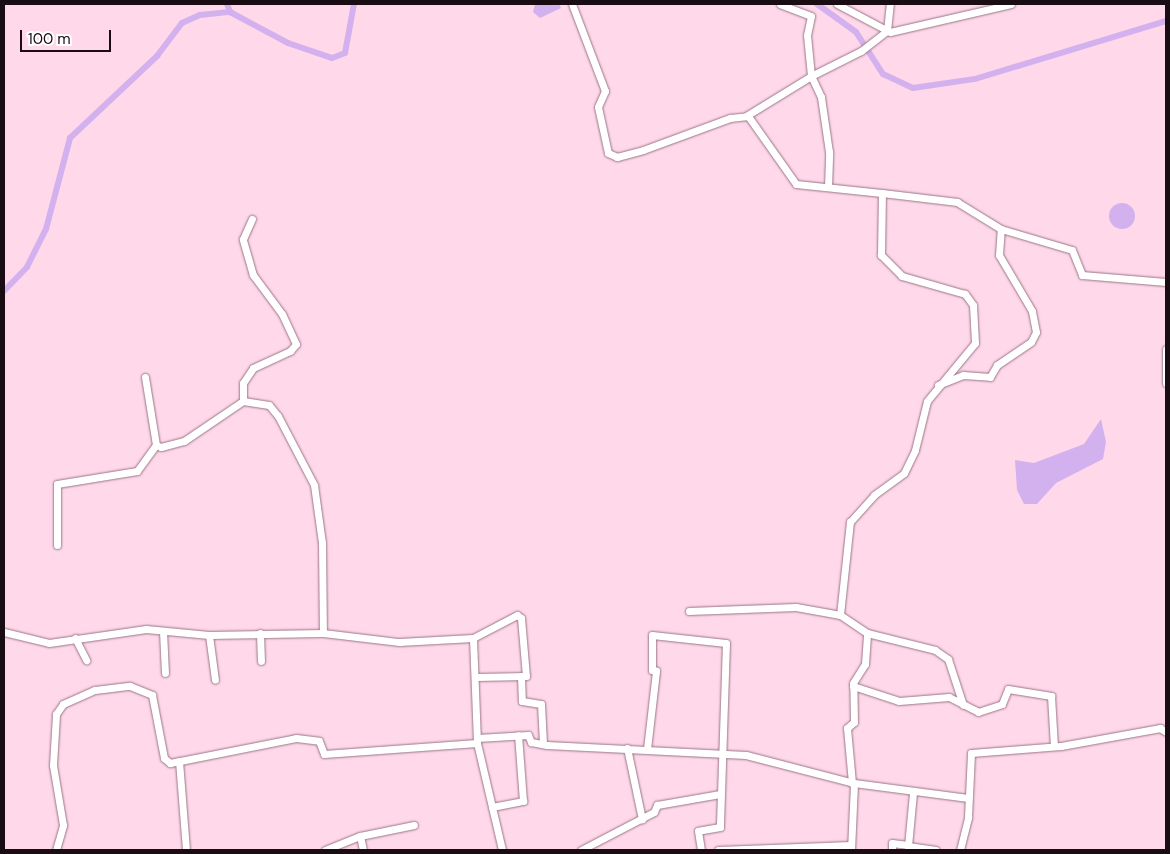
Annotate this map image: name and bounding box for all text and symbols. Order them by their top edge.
scale bar [22,20,114,52]
text: 100 m [28,29,71,49]

